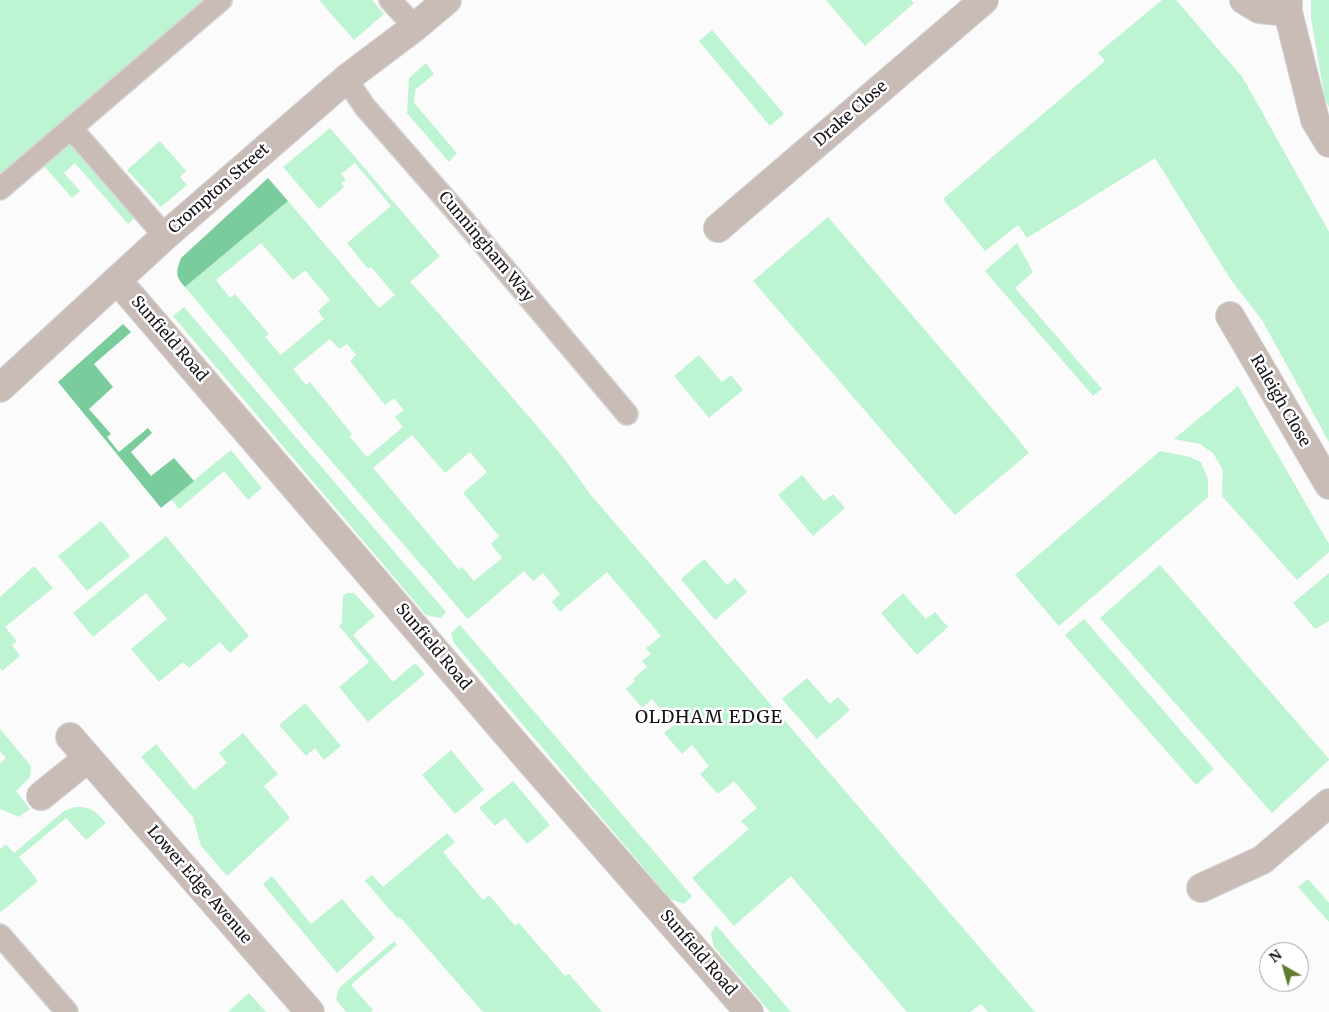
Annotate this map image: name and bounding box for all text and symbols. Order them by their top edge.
street label: Drake Close [811,77,891,151]
street label: Crompton Street [165,140,273,238]
street label: Cunningham Way [434,188,538,306]
street label: Sunfield Road [127,292,211,386]
street label: Raleigh Close [1246,352,1314,450]
street label: Sunfield Road [391,600,475,694]
district label: OLDHAM EDGE [634,707,784,729]
street label: Lower Edge Avenue [143,822,255,948]
street label: Sunfield Road [656,906,740,1000]
north arrow [1259,942,1309,992]
text: N [1265,945,1285,966]

